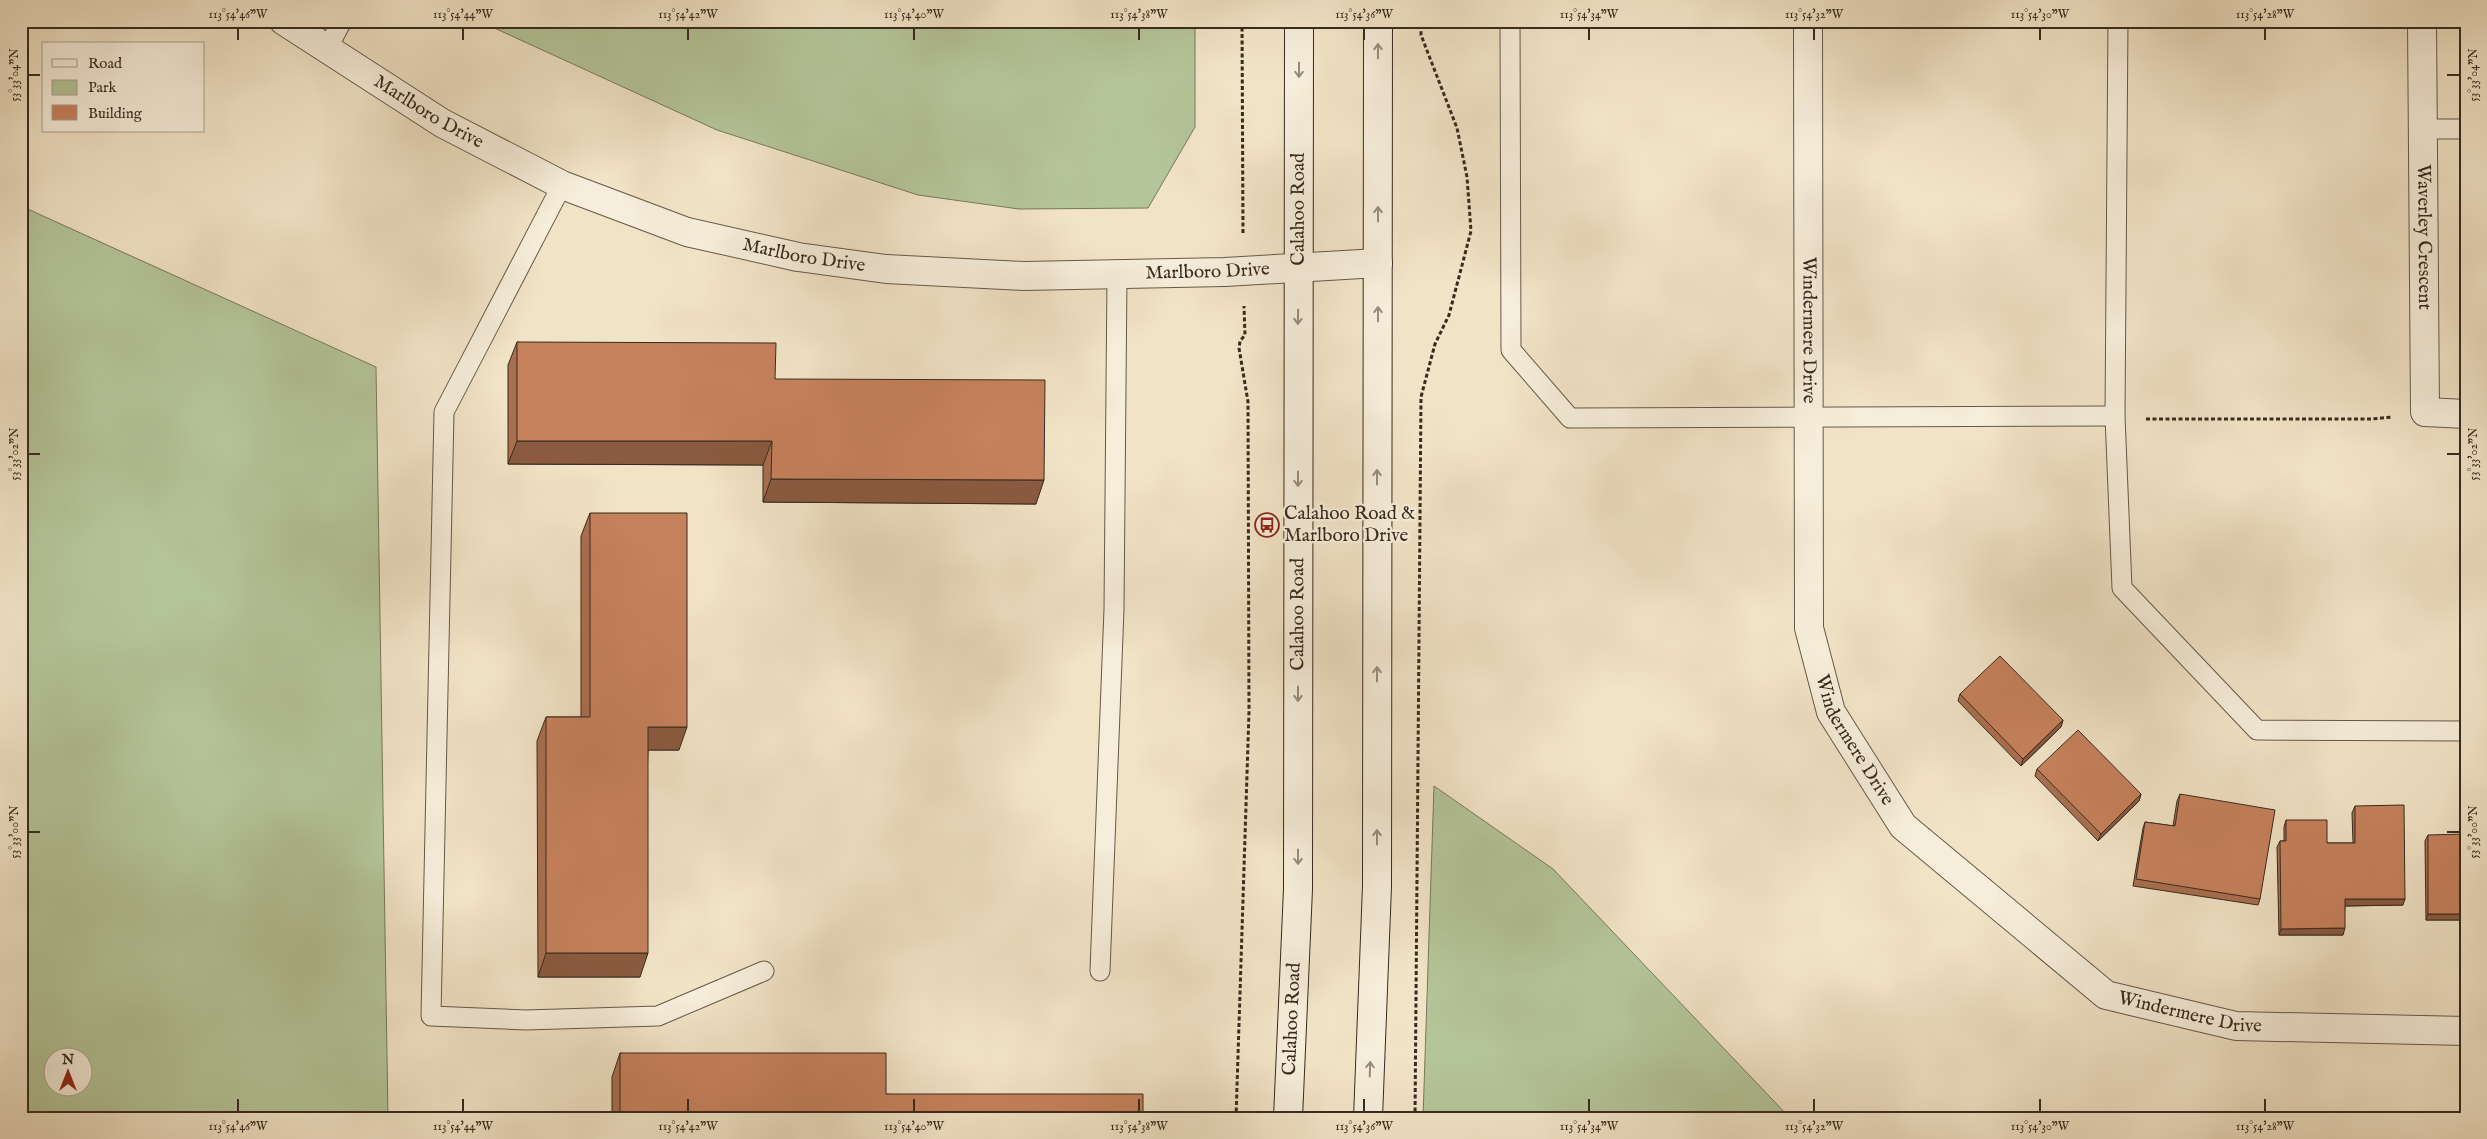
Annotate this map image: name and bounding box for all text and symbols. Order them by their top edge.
text: 113°54'46"W [208,7,268,22]
text: 113°54'44"W [433,7,493,22]
text: 113°54'42"W [658,7,718,22]
text: 113°54'40"W [884,7,944,22]
text: 113°54'38"W [1110,7,1168,22]
text: 113°54'36"W [1335,7,1393,22]
text: 113°54'34"W [1560,7,1619,22]
text: 113°54'32"W [1785,7,1844,22]
text: 113°54'30"W [2011,7,2070,22]
text: 113°54'28"W [2236,7,2295,22]
legend [42,42,205,132]
one-way arrow [1373,44,1383,60]
text: 53°33'04"N [7,48,22,102]
text: 53°33'04"N [2466,48,2481,102]
text: Road [88,54,123,73]
one-way arrow [1294,62,1304,78]
street label: Marlboro Drive [369,70,488,154]
text: Park [88,78,118,97]
text: Building [88,104,143,123]
street label: Calahoo Road [1287,152,1311,266]
street label: Waverley Crescent [2411,164,2436,310]
one-way arrow [1373,206,1383,222]
street label: Marlboro Drive [740,233,867,278]
street label: Marlboro Drive [1145,257,1271,286]
street label: Windermere Drive [1796,257,1821,404]
one-way arrow [1373,307,1382,323]
one-way arrow [1293,308,1303,325]
text: 53°33'02"N [7,427,22,480]
text: 53°33'02"N [2466,427,2481,480]
one-way arrow [1372,469,1382,486]
one-way arrow [1293,471,1303,487]
place label: Calahoo Road & Marlboro Drive [1284,502,1415,548]
bus stop icon: Calahoo Road & Marlboro Drive [1254,512,1280,538]
street label: Calahoo Road [1286,557,1310,671]
one-way arrow [1372,667,1382,683]
street label: Windermere Drive [1810,672,1899,810]
one-way arrow [1293,686,1303,702]
text: 53°33'00"N [7,805,22,859]
text: 53°33'00"N [2466,805,2481,859]
one-way arrow [1372,829,1382,846]
one-way arrow [1293,848,1303,865]
street label: Calahoo Road [1278,961,1307,1076]
street label: Windermere Drive [2116,986,2262,1039]
north arrow [42,1046,92,1096]
text: N [61,1051,74,1069]
one-way arrow [1365,1061,1375,1078]
text: 113°54'46"W [208,1119,268,1134]
text: 113°54'44"W [433,1119,493,1134]
text: 113°54'42"W [658,1119,718,1134]
text: 113°54'40"W [884,1119,944,1134]
text: 113°54'38"W [1110,1119,1168,1134]
text: 113°54'36"W [1335,1119,1393,1134]
text: 113°54'34"W [1560,1119,1619,1134]
text: 113°54'32"W [1785,1119,1844,1134]
text: 113°54'30"W [2011,1119,2070,1134]
text: 113°54'28"W [2236,1119,2295,1134]

